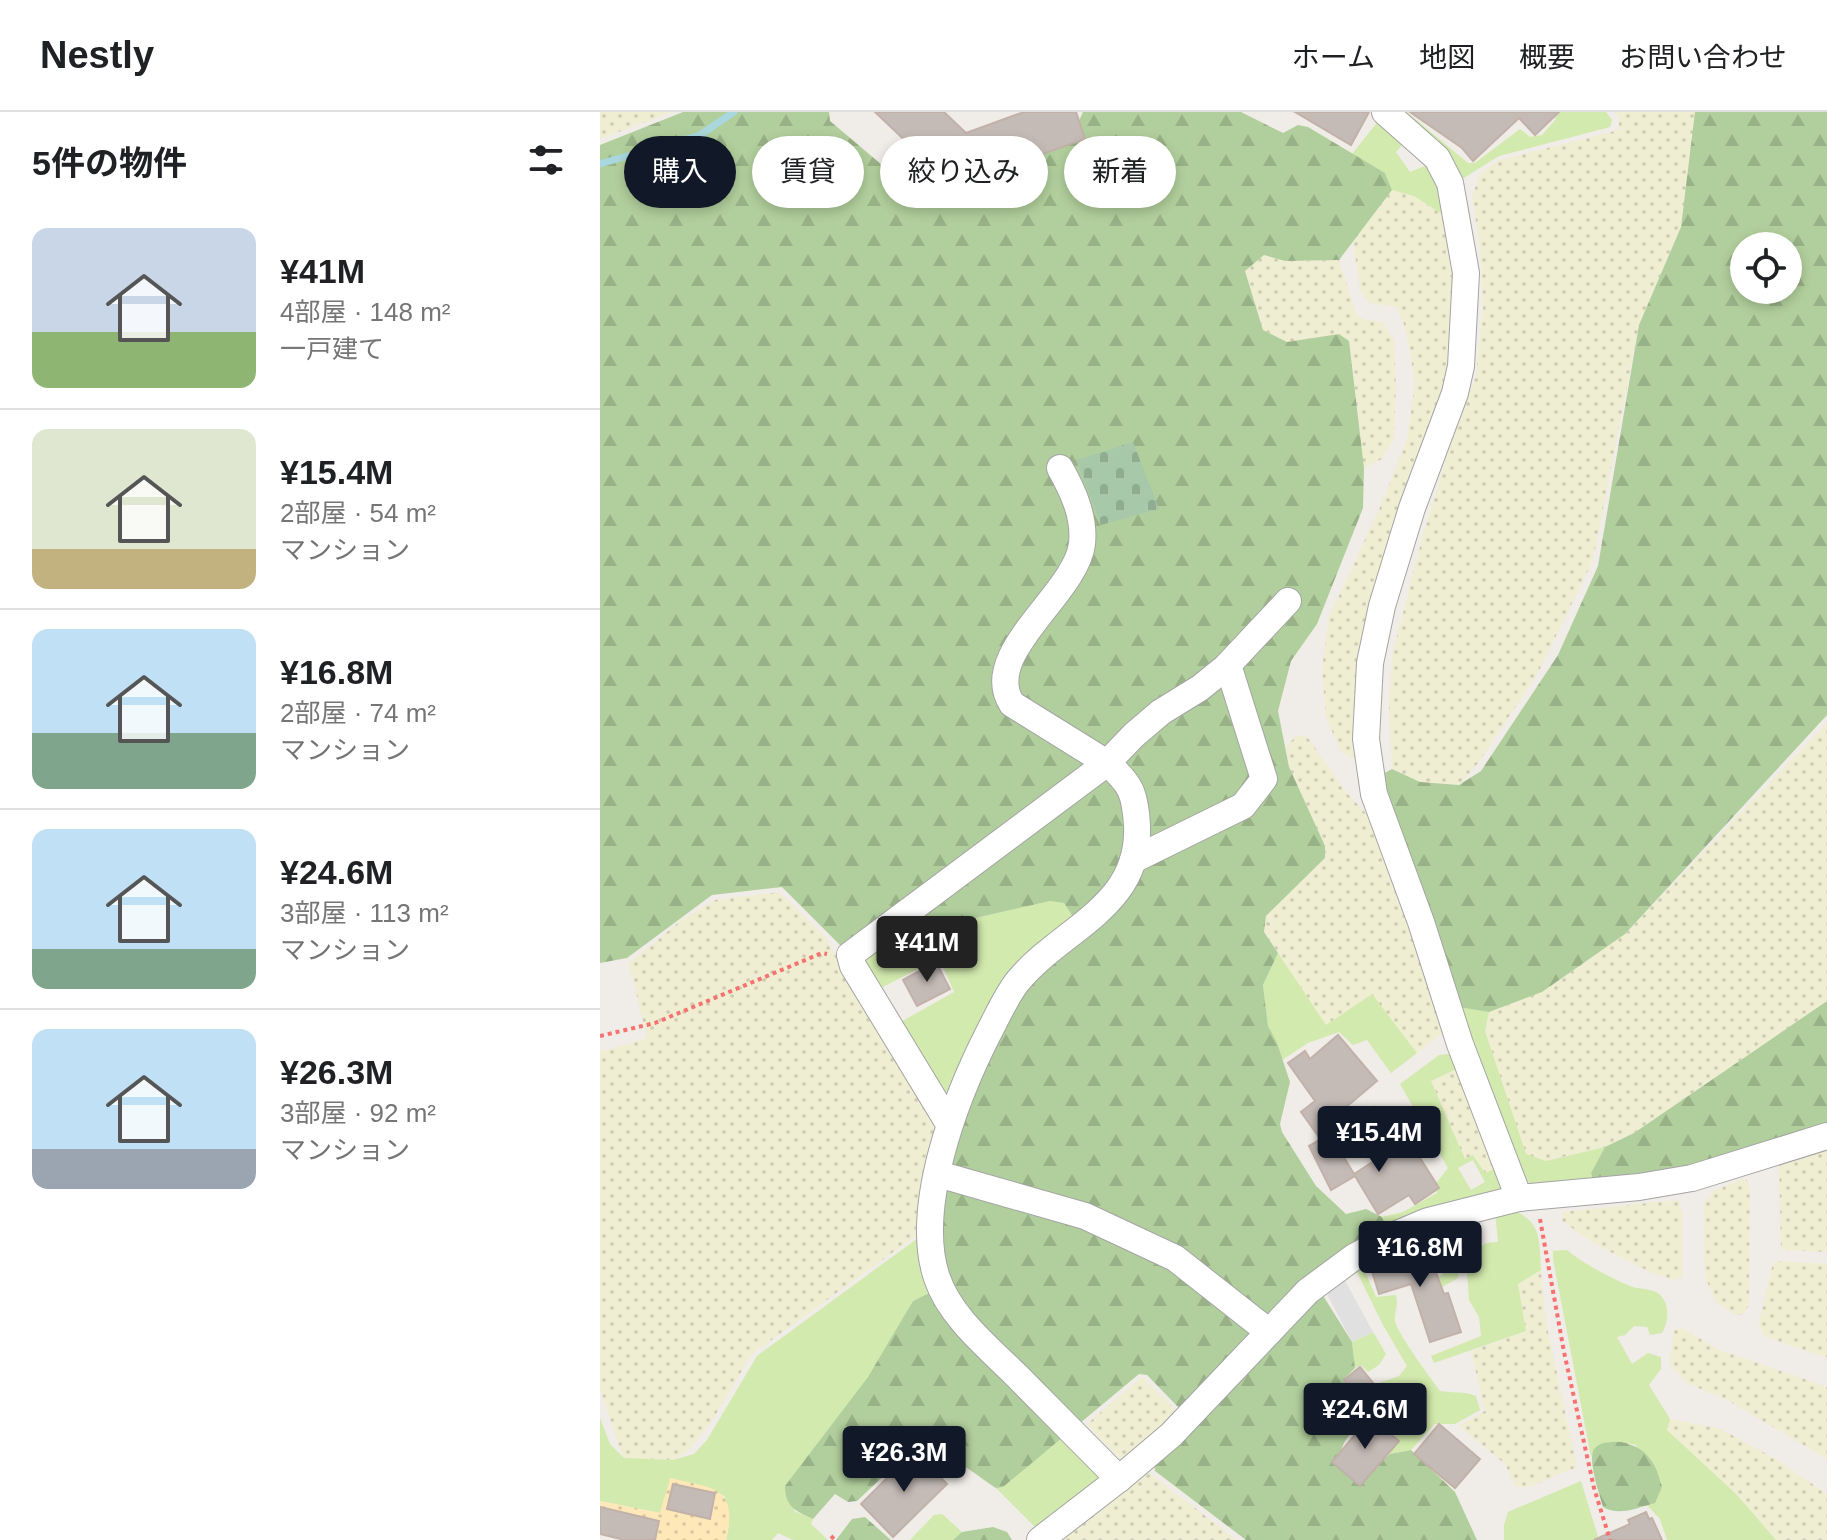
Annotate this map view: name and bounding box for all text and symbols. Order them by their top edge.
text: Nestly [40,34,154,76]
text: ホーム [1292,42,1375,73]
text: 地図 [1419,42,1475,73]
text: 概要 [1519,42,1575,73]
text: お問い合わせ [1619,42,1787,73]
chip: 購入 [624,136,736,208]
chip: 賃貸 [752,136,864,208]
chip: 絞り込み [880,136,1048,208]
chip: 新着 [1064,136,1176,208]
icon: filters [524,138,568,182]
text: 5件の物件 [32,144,187,182]
map controls [1730,232,1802,304]
button: locate [1730,232,1802,304]
text: ¥41M [280,252,365,290]
icon: home [96,260,192,356]
text: 4部屋 · 148 m² [280,297,451,327]
text: 一戸建て [280,334,384,364]
text: ¥15.4M [280,453,393,491]
icon: home [96,461,192,557]
text: 2部屋 · 54 m² [280,498,436,528]
text: マンション [280,535,410,565]
text: ¥16.8M [280,653,393,691]
icon: home [96,661,192,757]
text: 2部屋 · 74 m² [280,698,436,728]
text: マンション [280,735,410,765]
text: ¥24.6M [280,853,393,891]
icon: home [96,861,192,957]
text: 3部屋 · 113 m² [280,898,449,928]
pin: ¥41M [880,916,974,984]
text: ¥41M [894,927,960,957]
text: マンション [280,935,410,965]
text: ¥26.3M [280,1053,393,1091]
icon: home [96,1061,192,1157]
text: 3部屋 · 92 m² [280,1098,436,1128]
pin: ¥15.4M [1314,1106,1444,1174]
text: ¥15.4M [1336,1117,1422,1147]
text: マンション [280,1135,410,1165]
pin: ¥16.8M [1355,1221,1485,1289]
text: ¥16.8M [1377,1232,1463,1262]
pin: ¥24.6M [1300,1383,1430,1451]
text: ¥24.6M [1322,1394,1408,1424]
pin: ¥26.3M [839,1426,969,1494]
text: ¥26.3M [861,1437,947,1467]

